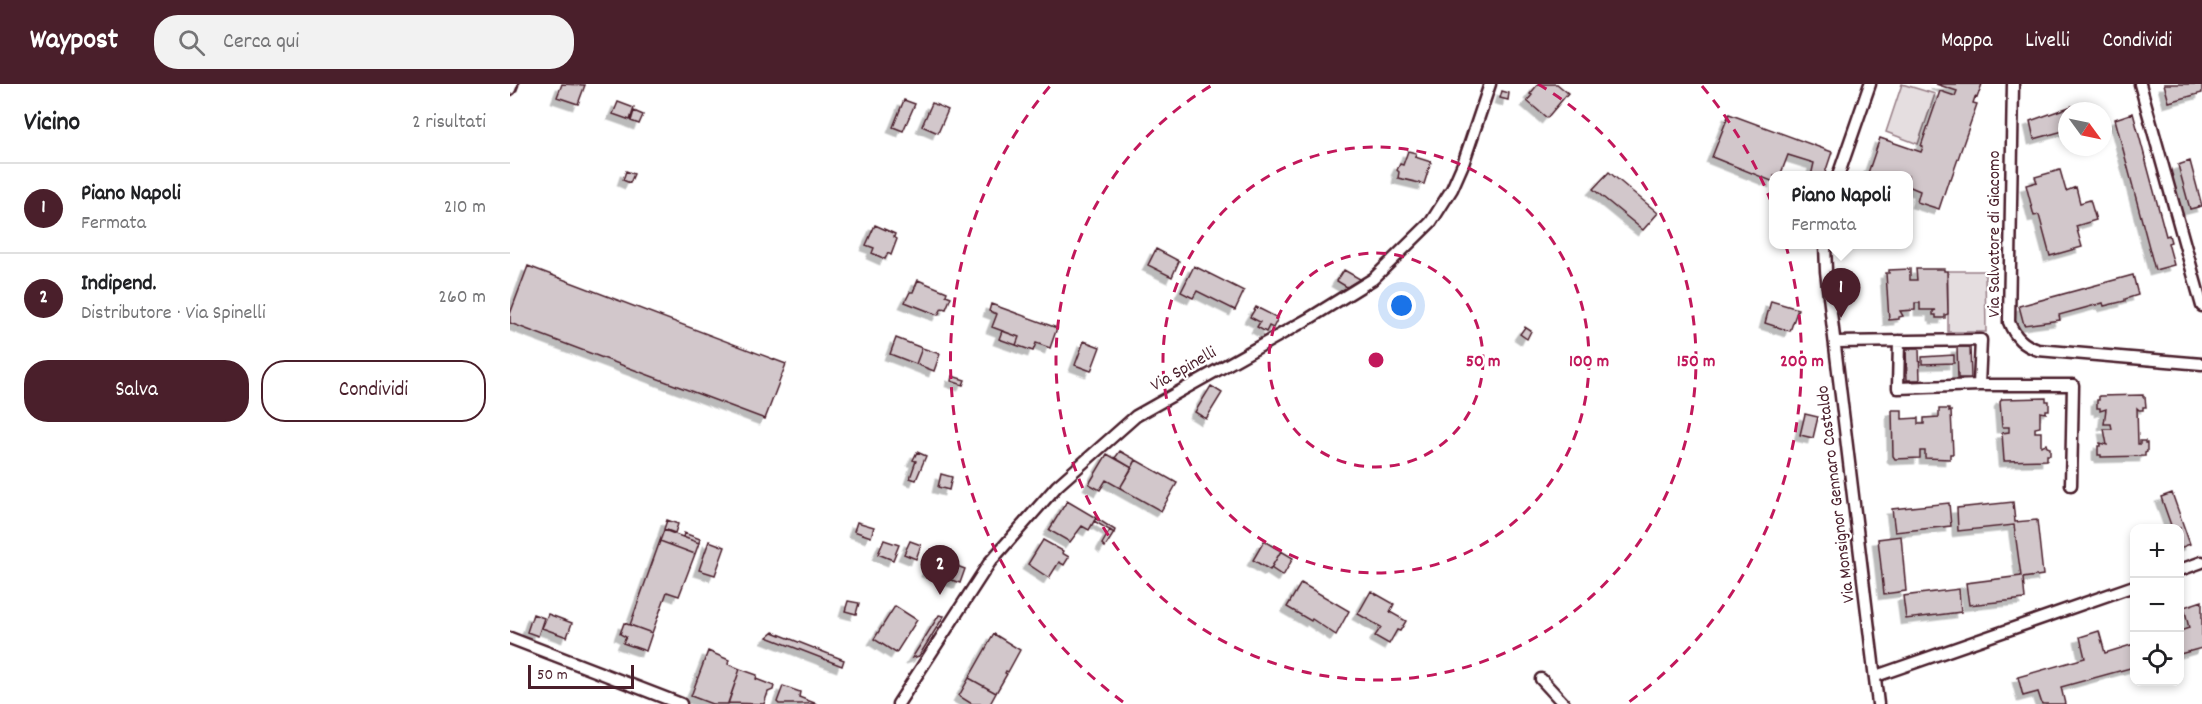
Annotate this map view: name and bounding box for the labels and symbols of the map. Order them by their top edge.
north arrow [2058,102,2112,156]
street label: Via Salvatore di Giacomo [1983,151,2008,317]
pin: 1 [1822,268,1860,318]
your location [1387,291,1416,320]
street label: Via Spinelli [1147,341,1221,399]
centre of rings [1366,350,1386,370]
text: 50 m [1466,350,1500,375]
text: 100 m [1569,350,1609,375]
text: 150 m [1677,350,1715,375]
text: 200 m [1780,350,1824,375]
street label: Via Monsignor Gennaro Castaldo [1811,384,1863,604]
pin: 2 [920,546,960,595]
scale bar [528,662,634,690]

